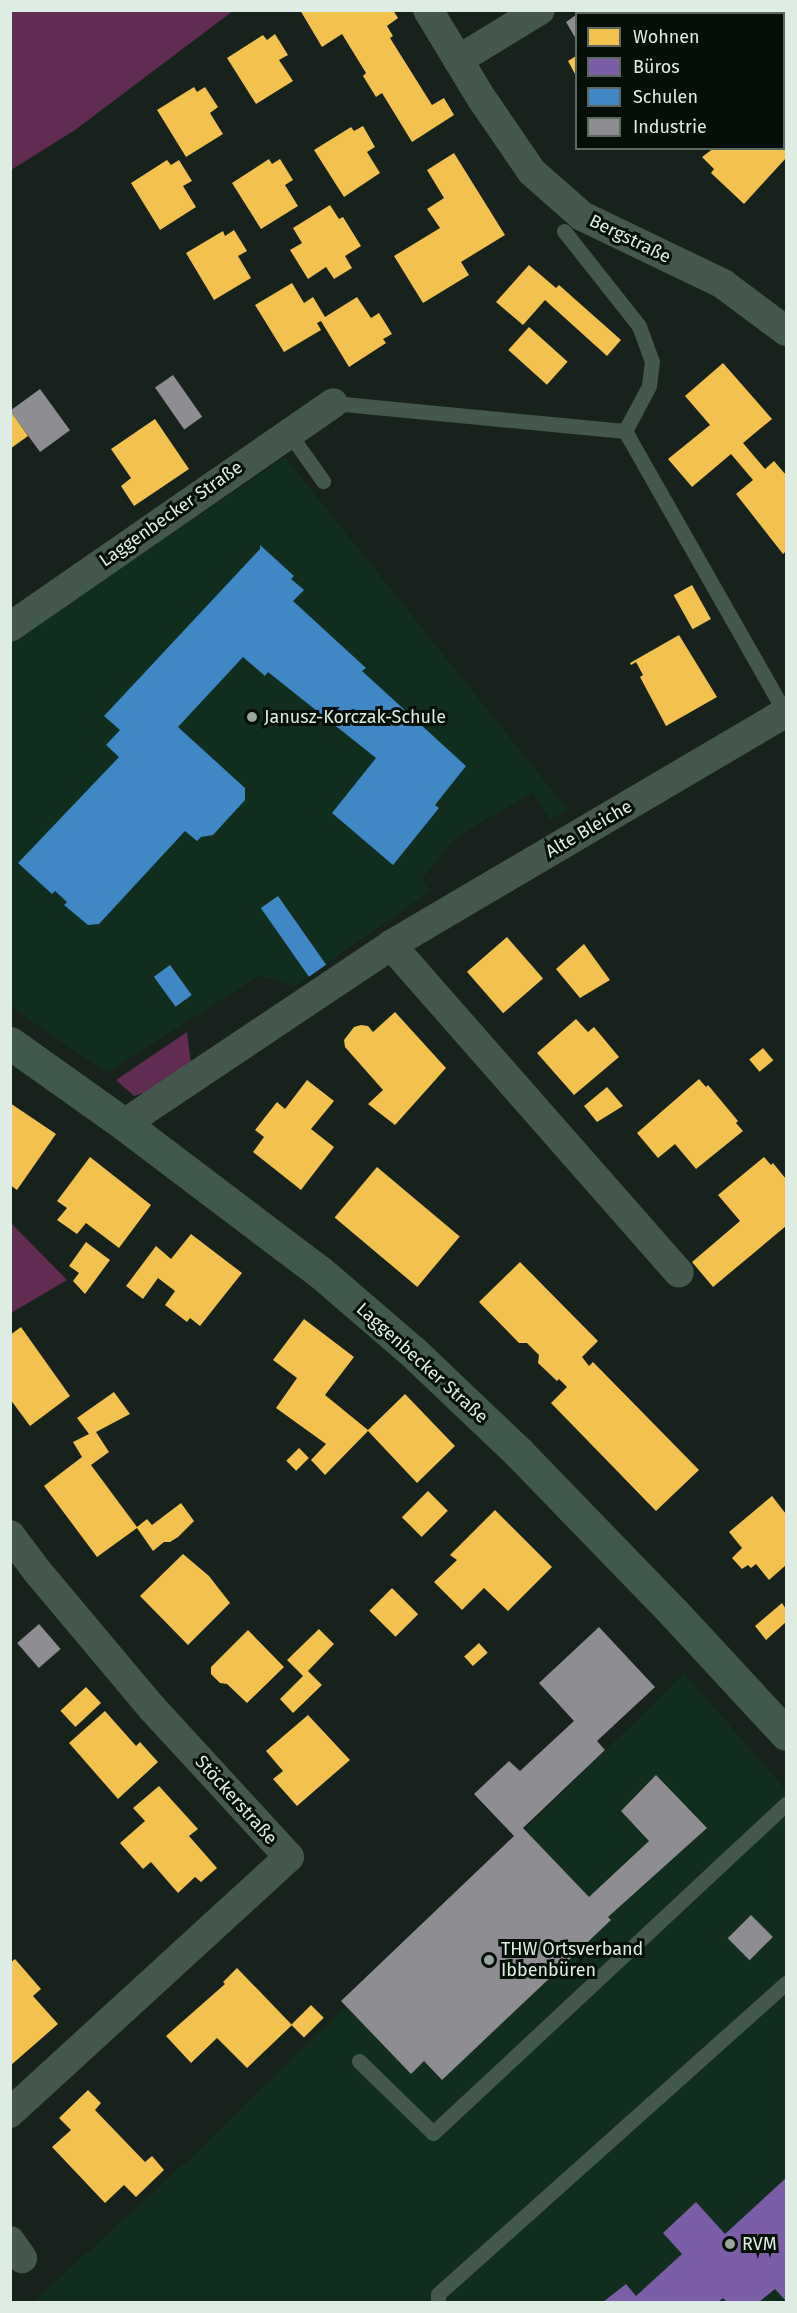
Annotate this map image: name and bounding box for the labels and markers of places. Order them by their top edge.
place label: Janusz-Korczak-Schule [264,706,446,728]
marker: Janusz-Korczak-Schule [245,710,259,724]
place label: THW Ortsverband Ibbenbüren [501,1939,643,1982]
marker: THW Ortsverband Ibbenbüren [482,1953,496,1967]
place label: RVM [742,2233,777,2255]
marker: RVM [723,2237,737,2251]

